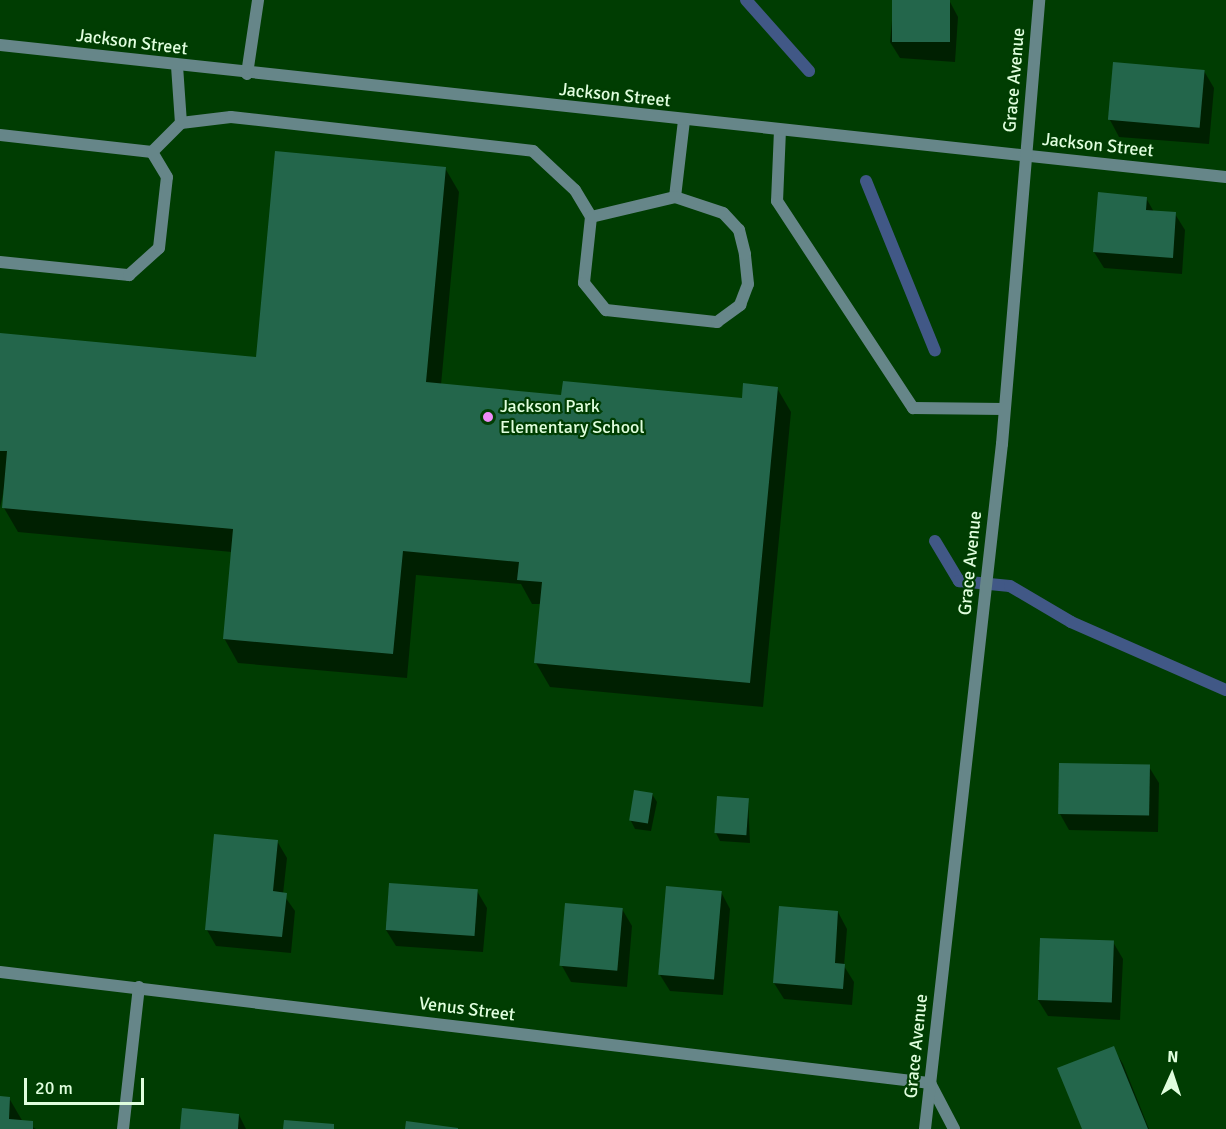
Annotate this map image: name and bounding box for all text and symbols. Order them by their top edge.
street label: Jackson Street [75,24,189,60]
street label: Grace Avenue [999,27,1029,133]
street label: Jackson Street [558,78,672,112]
street label: Jackson Street [1041,128,1155,162]
place label: Jackson Park Elementary School [500,396,645,438]
marker: Jackson Park Elementary School [481,410,495,424]
street label: Grace Avenue [954,510,986,616]
street label: Venus Street [418,992,516,1026]
street label: Grace Avenue [900,993,932,1099]
north arrow [1142,1045,1202,1105]
text: N [1167,1047,1179,1067]
scale bar [27,1066,147,1104]
text: 20 m [35,1077,73,1099]

